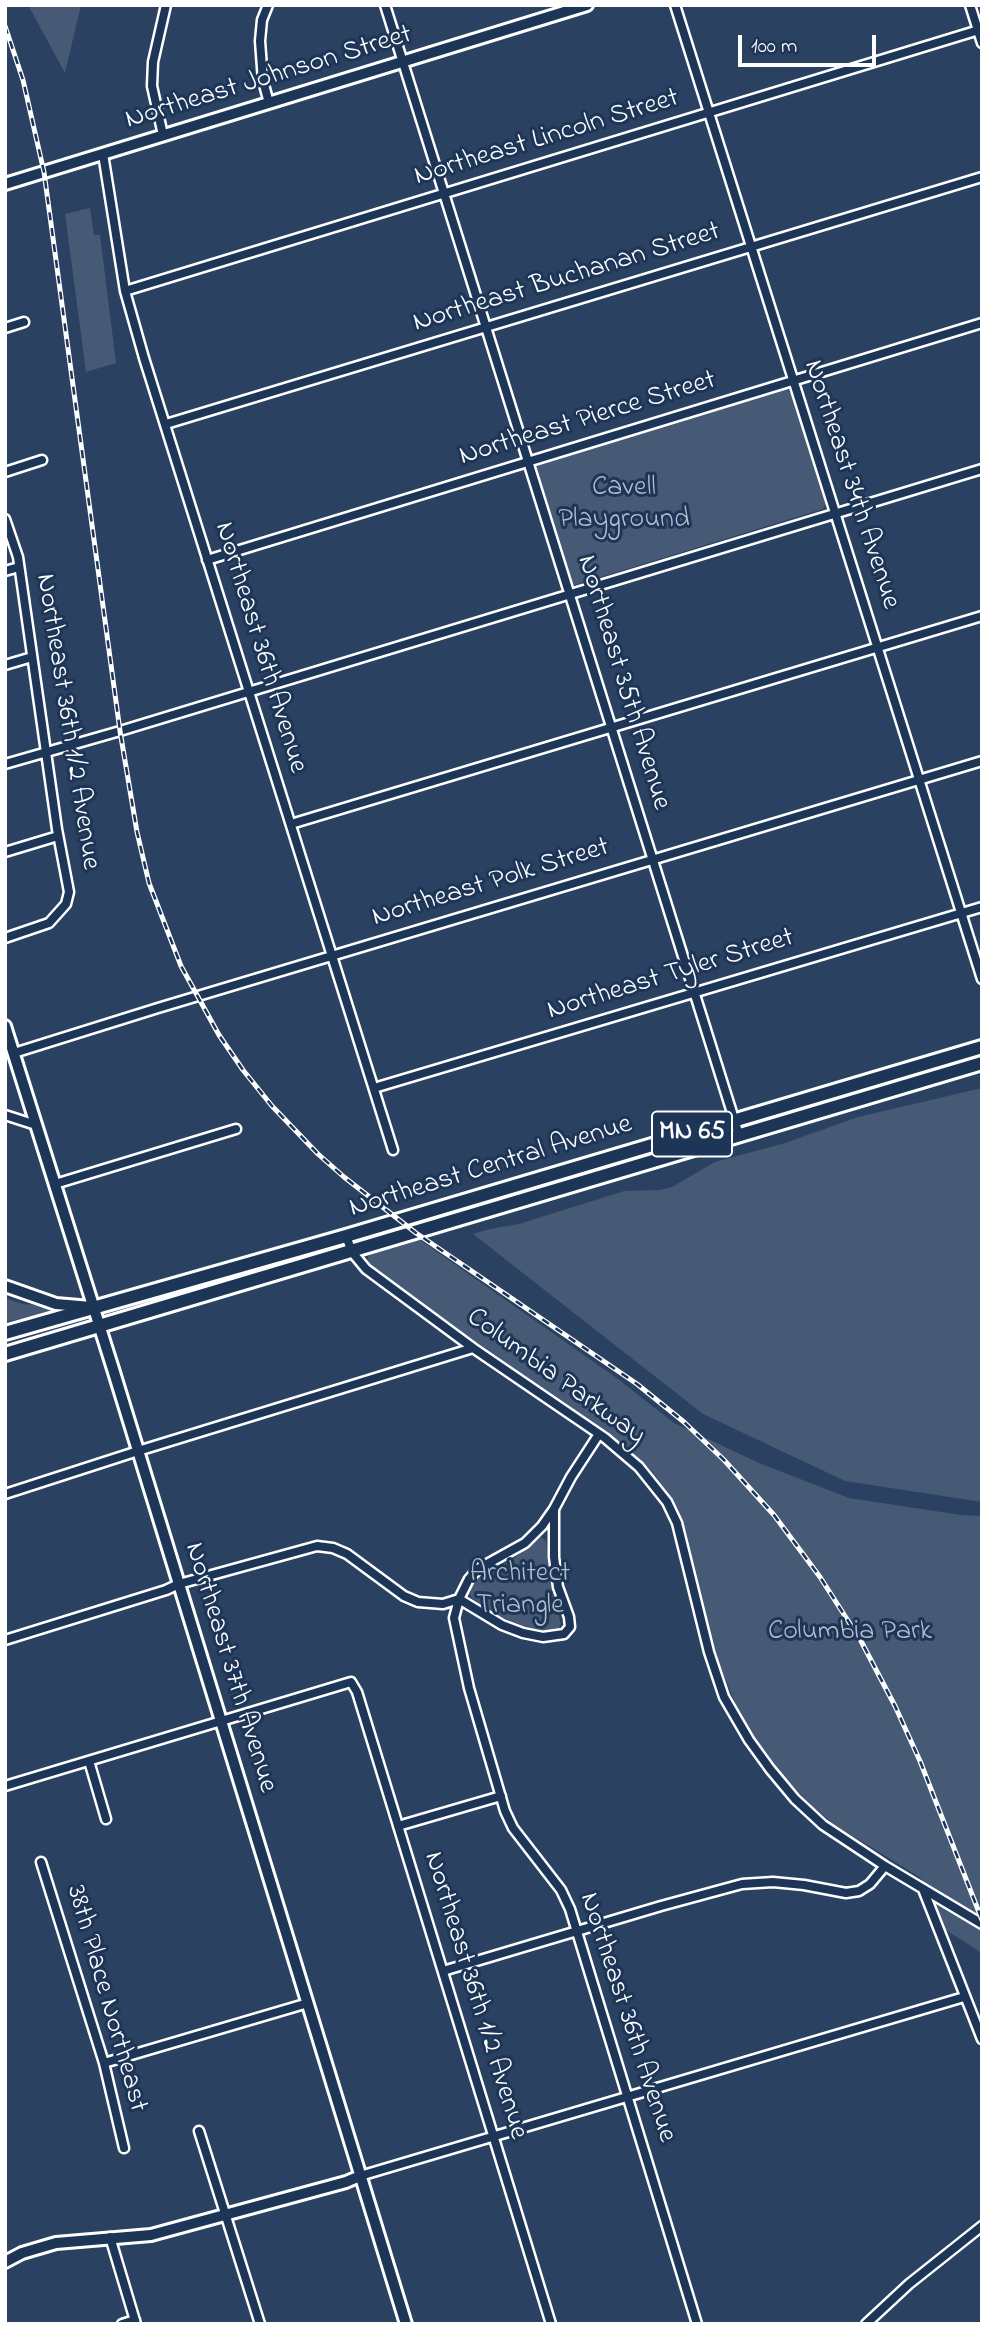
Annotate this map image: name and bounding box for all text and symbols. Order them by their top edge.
street label: Northeast Johnson Street [122,19,416,139]
scale bar [742,21,880,65]
text: 100 m [751,32,797,62]
street label: Northeast Lincoln Street [411,83,683,195]
street label: Northeast Buchanan Street [410,216,724,342]
street label: Northeast 34th Avenue [794,356,906,614]
street label: Northeast Pierce Street [456,365,720,475]
park label: Cavell Playground [558,472,690,538]
street label: Northeast 36th Avenue [205,519,313,777]
street label: Northeast 35th Avenue [567,552,677,814]
street label: Northeast 36th 1/2 Avenue [26,572,106,872]
street label: Northeast Polk Street [368,832,614,936]
street label: Northeast Tyler Street [544,923,798,1029]
street label: Northeast Central Avenue [346,1109,636,1227]
road number: MN 65 [652,1112,732,1156]
street label: Columbia Parkway [459,1302,651,1454]
street label: Northeast 37th Avenue [175,1539,283,1797]
park label: Architect Triangle [470,1558,570,1624]
park label: Columbia Park [768,1616,932,1650]
street label: Northeast 36th 1/2 Avenue [414,1848,534,2144]
street label: 38th Place Northeast [57,1882,153,2116]
street label: Northeast 36th Avenue [570,1889,682,2147]

